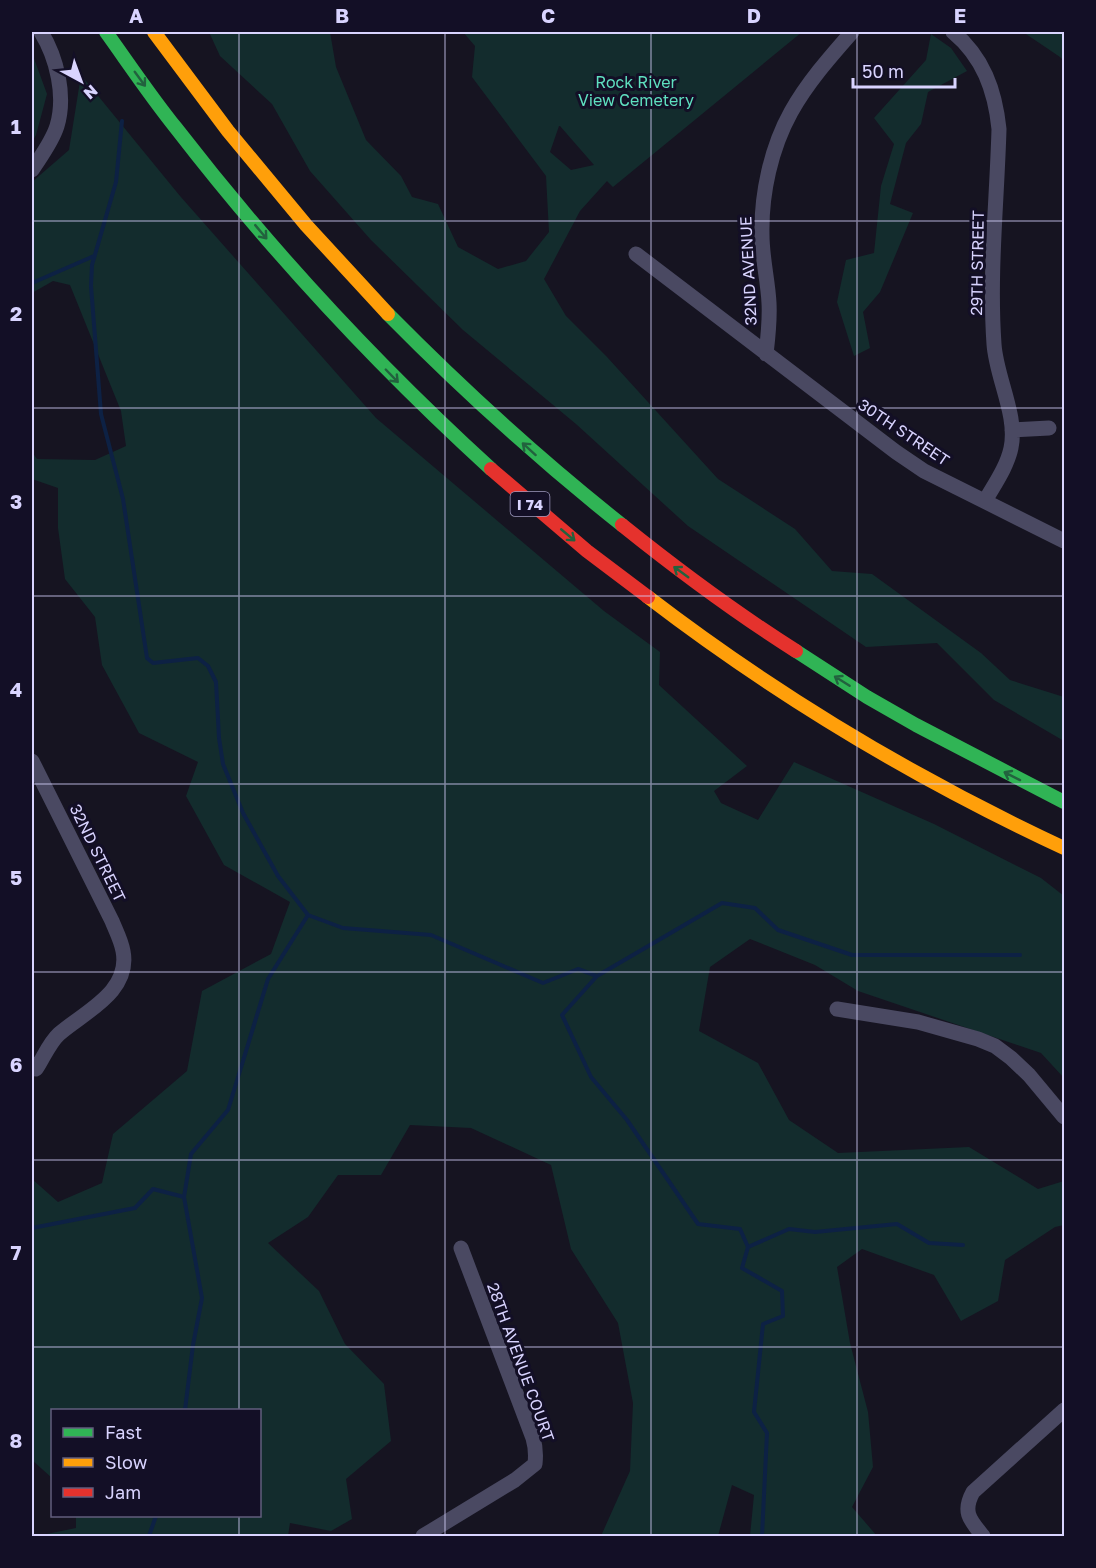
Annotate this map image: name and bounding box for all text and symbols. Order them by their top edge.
text: A [129,3,143,27]
text: B [335,3,349,27]
text: C [541,3,555,27]
text: D [747,3,761,27]
text: E [954,3,966,27]
north arrow [51,51,111,111]
scale bar [853,51,955,89]
text: 50 m [862,60,904,82]
one-way arrow [134,70,147,86]
park label: Rock River View Cemetery [578,72,694,110]
text: N [80,81,102,104]
text: 1 [11,114,21,138]
street label: 29TH STREET [966,210,988,316]
street label: 32ND AVENUE [735,216,761,326]
one-way arrow [254,224,267,240]
text: 2 [10,301,22,325]
one-way arrow [385,368,400,383]
street label: 30TH STREET [855,394,954,470]
one-way arrow [522,442,537,456]
text: 3 [10,489,22,513]
road number: I 74 [510,492,550,516]
one-way arrow [559,528,575,541]
one-way arrow [673,566,689,578]
one-way arrow [834,675,851,687]
text: 4 [10,677,22,701]
one-way arrow [1004,770,1022,781]
street label: 32ND STREET [66,801,130,905]
text: 5 [10,865,22,889]
text: 6 [10,1052,22,1076]
text: 7 [11,1240,22,1264]
street label: 28TH AVENUE COURT [483,1280,559,1444]
legend [51,1409,261,1517]
text: Fast [105,1421,142,1443]
text: 8 [10,1428,22,1452]
text: Slow [105,1451,148,1473]
text: Jam [105,1481,141,1503]

